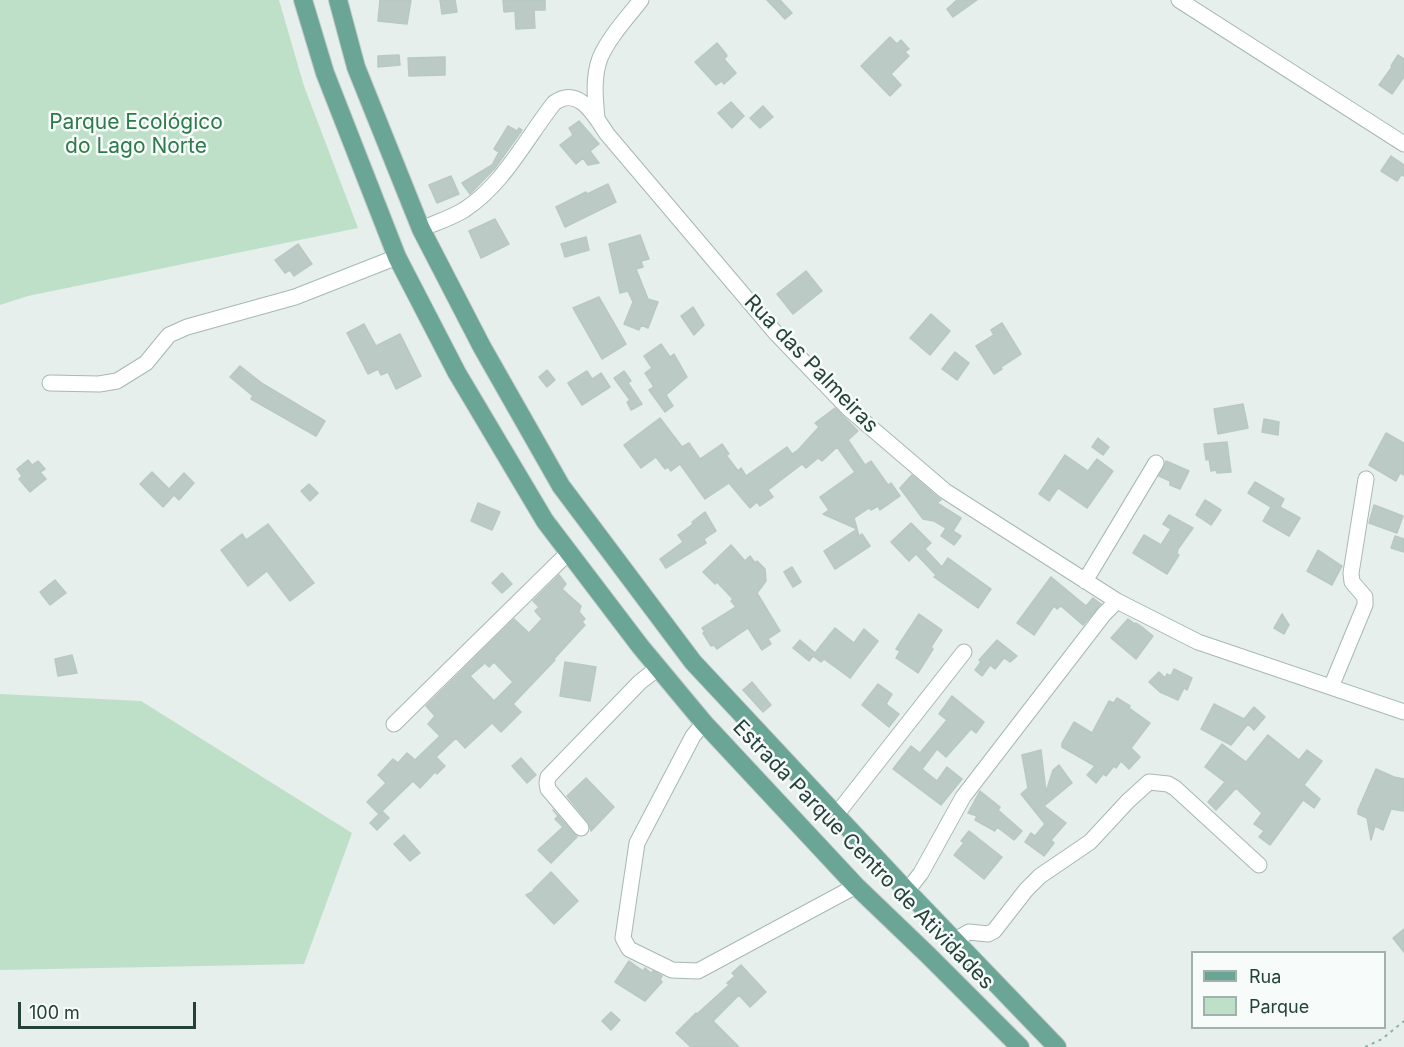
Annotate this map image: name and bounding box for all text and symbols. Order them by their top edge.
park label: Parque Ecológico do Lago Norte [49,110,223,160]
street label: Rua das Palmeiras [739,290,883,438]
street label: Estrada Parque Centro de Atividades [727,715,999,995]
legend [1191,951,1386,1029]
text: Rua [1249,966,1281,987]
scale bar [21,990,200,1028]
text: Parque [1249,996,1309,1017]
text: 100 m [29,1002,80,1023]

